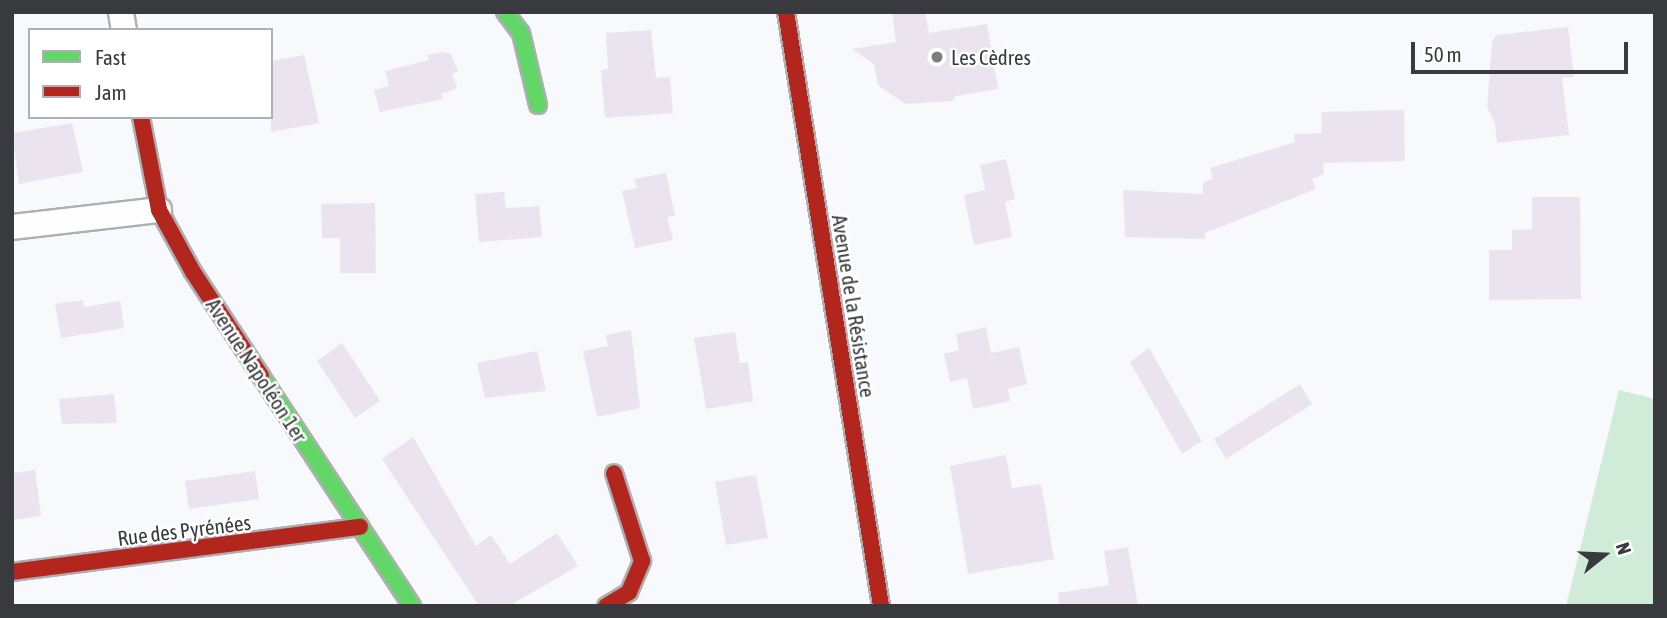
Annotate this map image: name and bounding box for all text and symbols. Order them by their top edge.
legend [28,28,273,119]
scale bar [1415,28,1632,72]
text: 50 m [1424,42,1462,66]
place label: Les Cèdres [951,44,1031,70]
text: Fast [95,45,126,69]
marker: Les Cèdres [929,49,945,65]
text: Jam [95,80,127,104]
street label: Avenue de la Résistance [827,213,881,399]
street label: Avenue Napoléon 1er [201,293,313,447]
street label: Rue des Pyrénées [116,509,252,551]
north arrow [1569,520,1639,590]
text: N [1612,540,1636,557]

